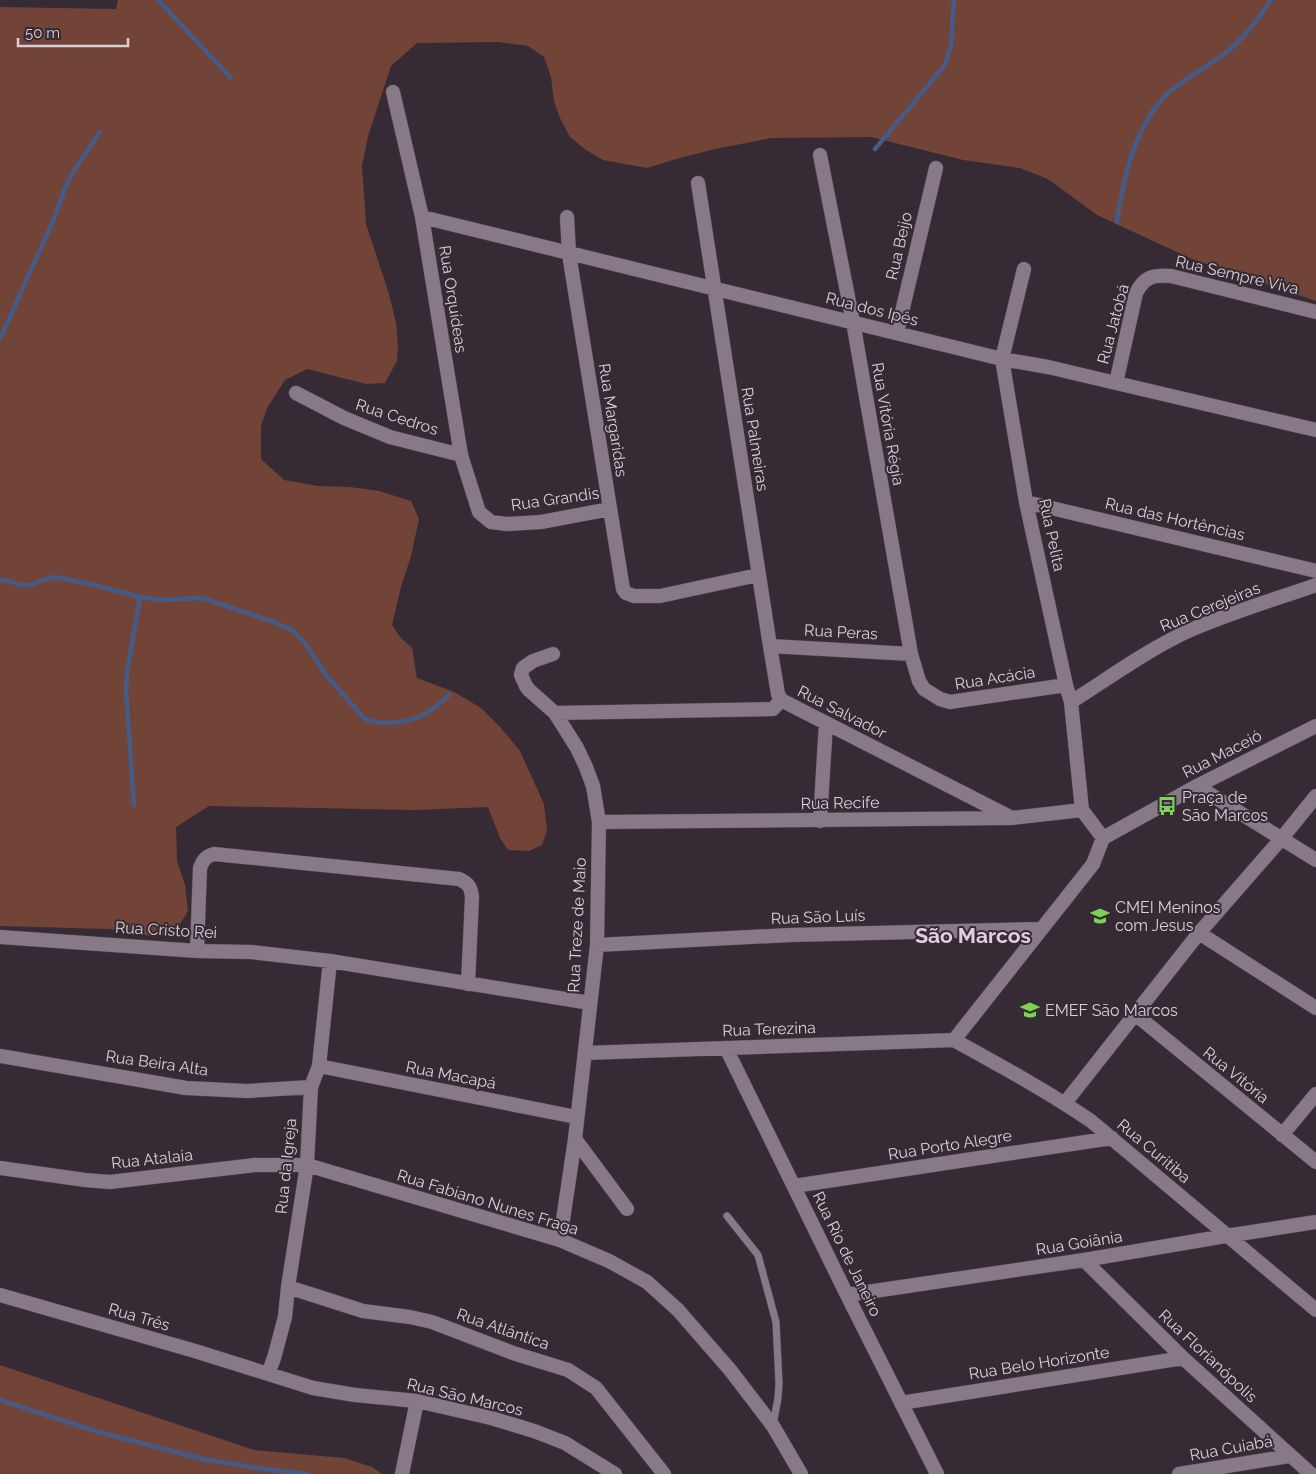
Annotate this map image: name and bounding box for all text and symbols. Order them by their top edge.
scale bar [18,15,128,47]
text: 50 m [25,24,60,42]
street label: Rua Beijo [882,210,916,282]
street label: Rua Orquídeas [435,244,471,354]
street label: Rua Sempre Viva [1173,252,1301,298]
street label: Rua Jatobá [1093,282,1133,366]
street label: Rua dos Ipês [824,288,921,330]
street label: Rua Vitória Régia [868,361,908,487]
street label: Rua Margaridas [595,362,631,478]
street label: Rua Palmeiras [737,386,773,493]
street label: Rua Cedros [353,395,441,439]
street label: Rua Grandis [510,483,601,515]
street label: Rua das Hortências [1103,494,1247,544]
street label: Rua Pelita [1035,497,1069,573]
street label: Rua Cerejeiras [1157,578,1263,636]
street label: Rua Peras [804,621,879,643]
street label: Rua Acácia [953,662,1037,694]
street label: Rua Salvador [794,681,890,743]
street label: Rua Maceió [1179,726,1265,782]
place label: Praça de São Marcos [1182,788,1268,825]
street label: Rua Recife [800,793,880,813]
bus stop icon: Praça de São Marcos [1156,795,1178,817]
street label: Rua Treze de Maio [564,857,590,993]
place label: CMEI Meninos com Jesus [1115,898,1221,935]
school or university icon: CMEI Meninos com Jesus [1089,905,1111,927]
street label: Rua São Luís [770,906,866,928]
street label: Rua Cristo Rei [114,918,218,942]
district label: São Marcos [915,923,1031,948]
school or university icon: EMEF São Marcos [1019,999,1041,1021]
place label: EMEF São Marcos [1045,1001,1178,1020]
street label: Rua Terezina [722,1018,816,1040]
street label: Rua Vitória [1199,1043,1273,1107]
street label: Rua Beira Alta [105,1046,209,1080]
street label: Rua Macapá [404,1057,498,1093]
street label: Rua Curitiba [1114,1115,1194,1187]
street label: Rua da Igreja [272,1117,300,1215]
street label: Rua Porto Alegre [887,1126,1013,1164]
street label: Rua Atalaia [110,1145,194,1173]
street label: Rua Fabiano Nunes Fraga [395,1165,581,1239]
street label: Rua Rio de Janeiro [809,1189,885,1319]
street label: Rua Goiânia [1034,1227,1124,1259]
street label: Rua Três [106,1299,172,1335]
street label: Rua Atlântica [454,1304,552,1354]
street label: Rua Florianópolis [1155,1306,1261,1407]
street label: Rua Belo Horizonte [967,1343,1111,1383]
street label: Rua São Marcos [405,1374,525,1420]
street label: Rua Cuiabá [1188,1431,1274,1465]

